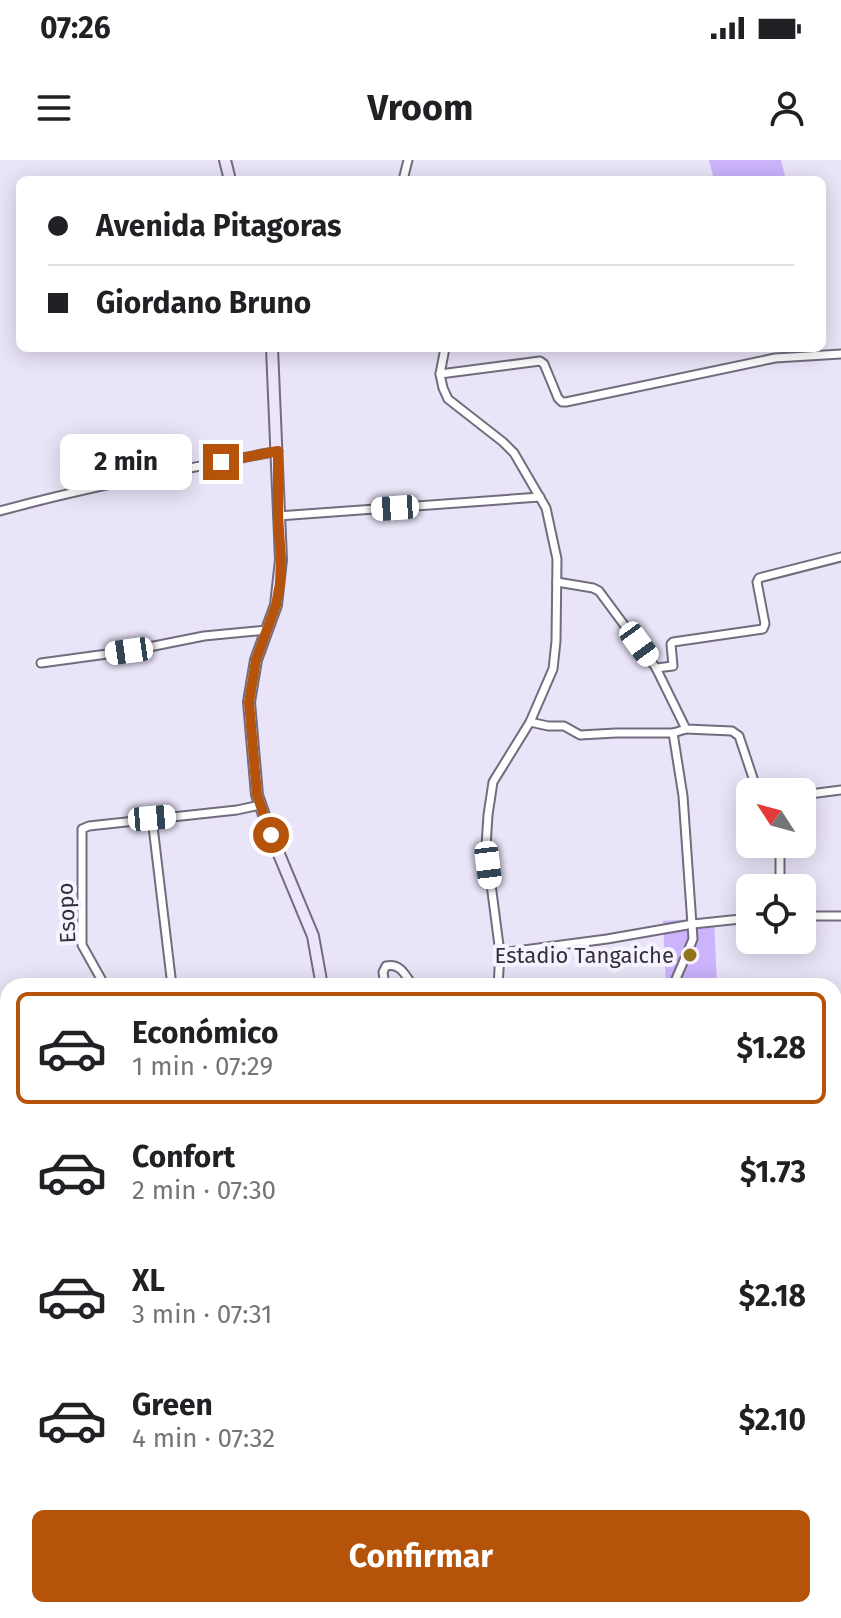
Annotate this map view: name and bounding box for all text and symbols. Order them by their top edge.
text: 07:26 [40,10,111,46]
icon: menu [32,86,76,130]
text: Vroom [368,86,473,130]
icon: person [765,86,809,130]
text: Avenida Pitagoras [96,208,342,244]
text: Giordano Bruno [96,285,311,321]
callout: 2 min [61,434,193,490]
route end [203,444,239,480]
text: 2 min [94,446,158,477]
car [370,494,420,522]
car [615,618,663,670]
car [104,636,154,666]
north arrow [736,778,816,858]
map controls [736,778,816,954]
car [127,804,177,832]
route start [253,817,289,853]
car [473,840,503,890]
button: locate [736,874,816,954]
street label: Esopo [51,882,82,944]
place label: Estadio Tangaiche [495,942,674,969]
marker: Estadio Tangaiche [681,946,699,964]
icon: car [36,1012,108,1084]
text: Económico [132,1015,278,1051]
text: $1.28 [737,1030,806,1066]
text: 1 min · 07:29 [132,1051,273,1082]
icon: car [36,1136,108,1208]
text: Confort [132,1139,235,1175]
text: $1.73 [740,1154,806,1190]
text: 2 min · 07:30 [132,1175,276,1206]
icon: car [36,1260,108,1332]
text: XL [132,1263,165,1299]
text: $2.18 [739,1278,806,1314]
text: 3 min · 07:31 [132,1299,272,1330]
icon: car [36,1384,108,1456]
text: Green [132,1387,213,1423]
text: $2.10 [739,1402,806,1438]
text: 4 min · 07:32 [132,1423,275,1454]
button: Confirmar [32,1510,810,1602]

